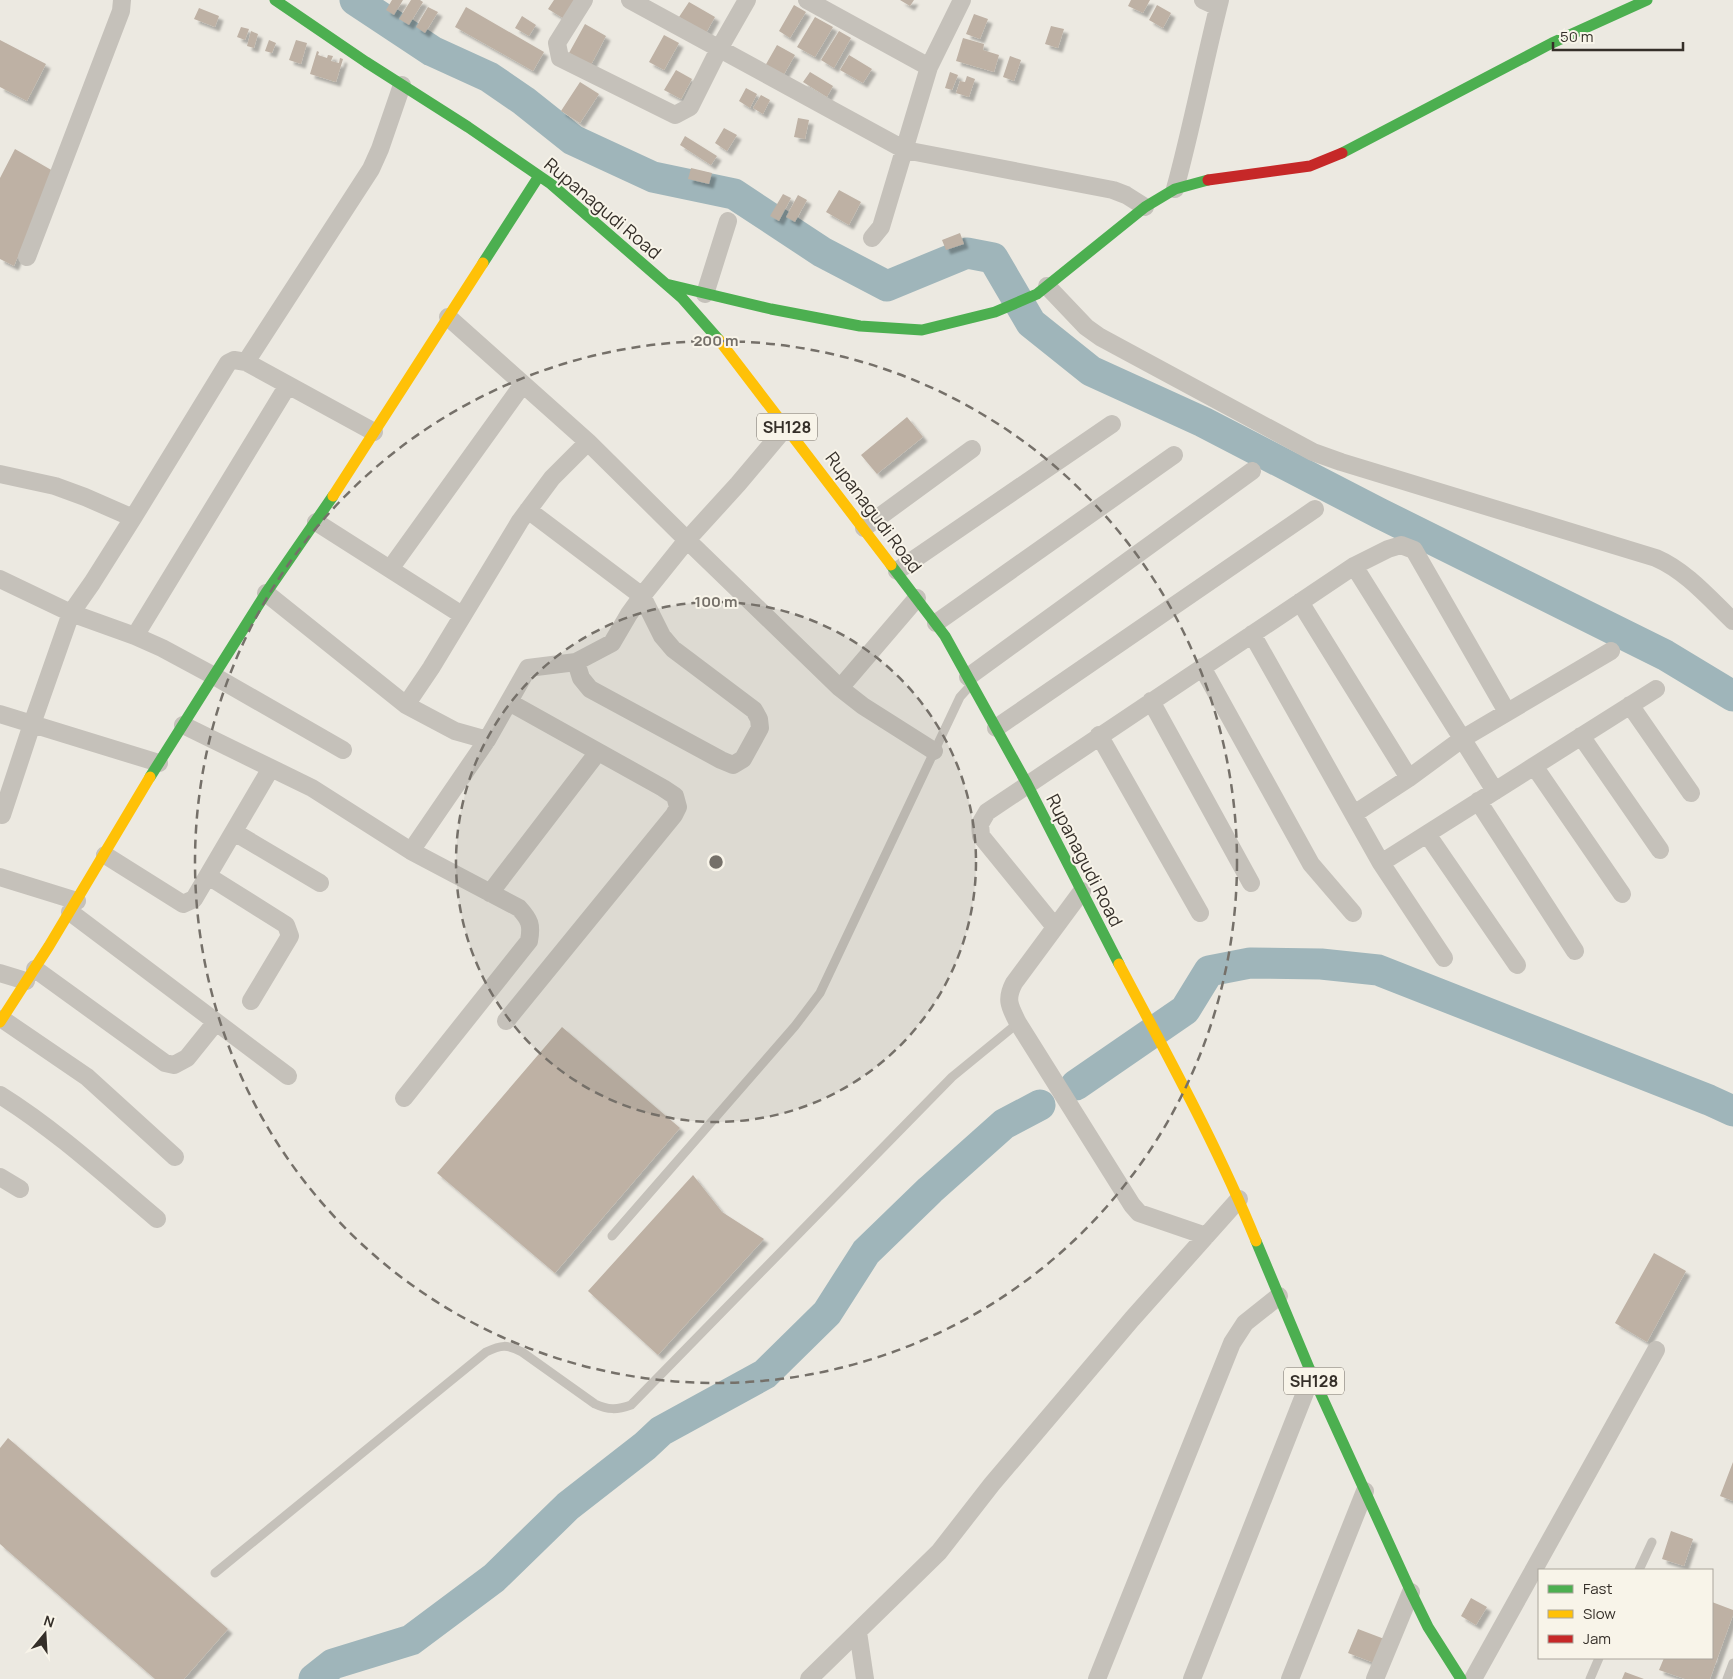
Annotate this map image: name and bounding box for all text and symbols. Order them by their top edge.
scale bar [1553,20,1683,52]
text: 50 m [1560,26,1594,47]
street label: Rupanagudi Road [539,152,667,264]
text: 200 m [693,330,739,351]
road number: SH128 [757,414,817,441]
street label: Rupanagudi Road [821,447,927,577]
text: 100 m [695,591,737,612]
street label: Rupanagudi Road [1041,790,1129,930]
centre of rings [707,853,725,871]
road number: SH128 [1284,1368,1344,1394]
legend [1538,1569,1713,1659]
text: Fast [1583,1578,1612,1599]
text: Slow [1583,1603,1616,1624]
north arrow [20,1609,70,1659]
text: N [41,1611,57,1632]
text: Jam [1583,1628,1611,1649]

